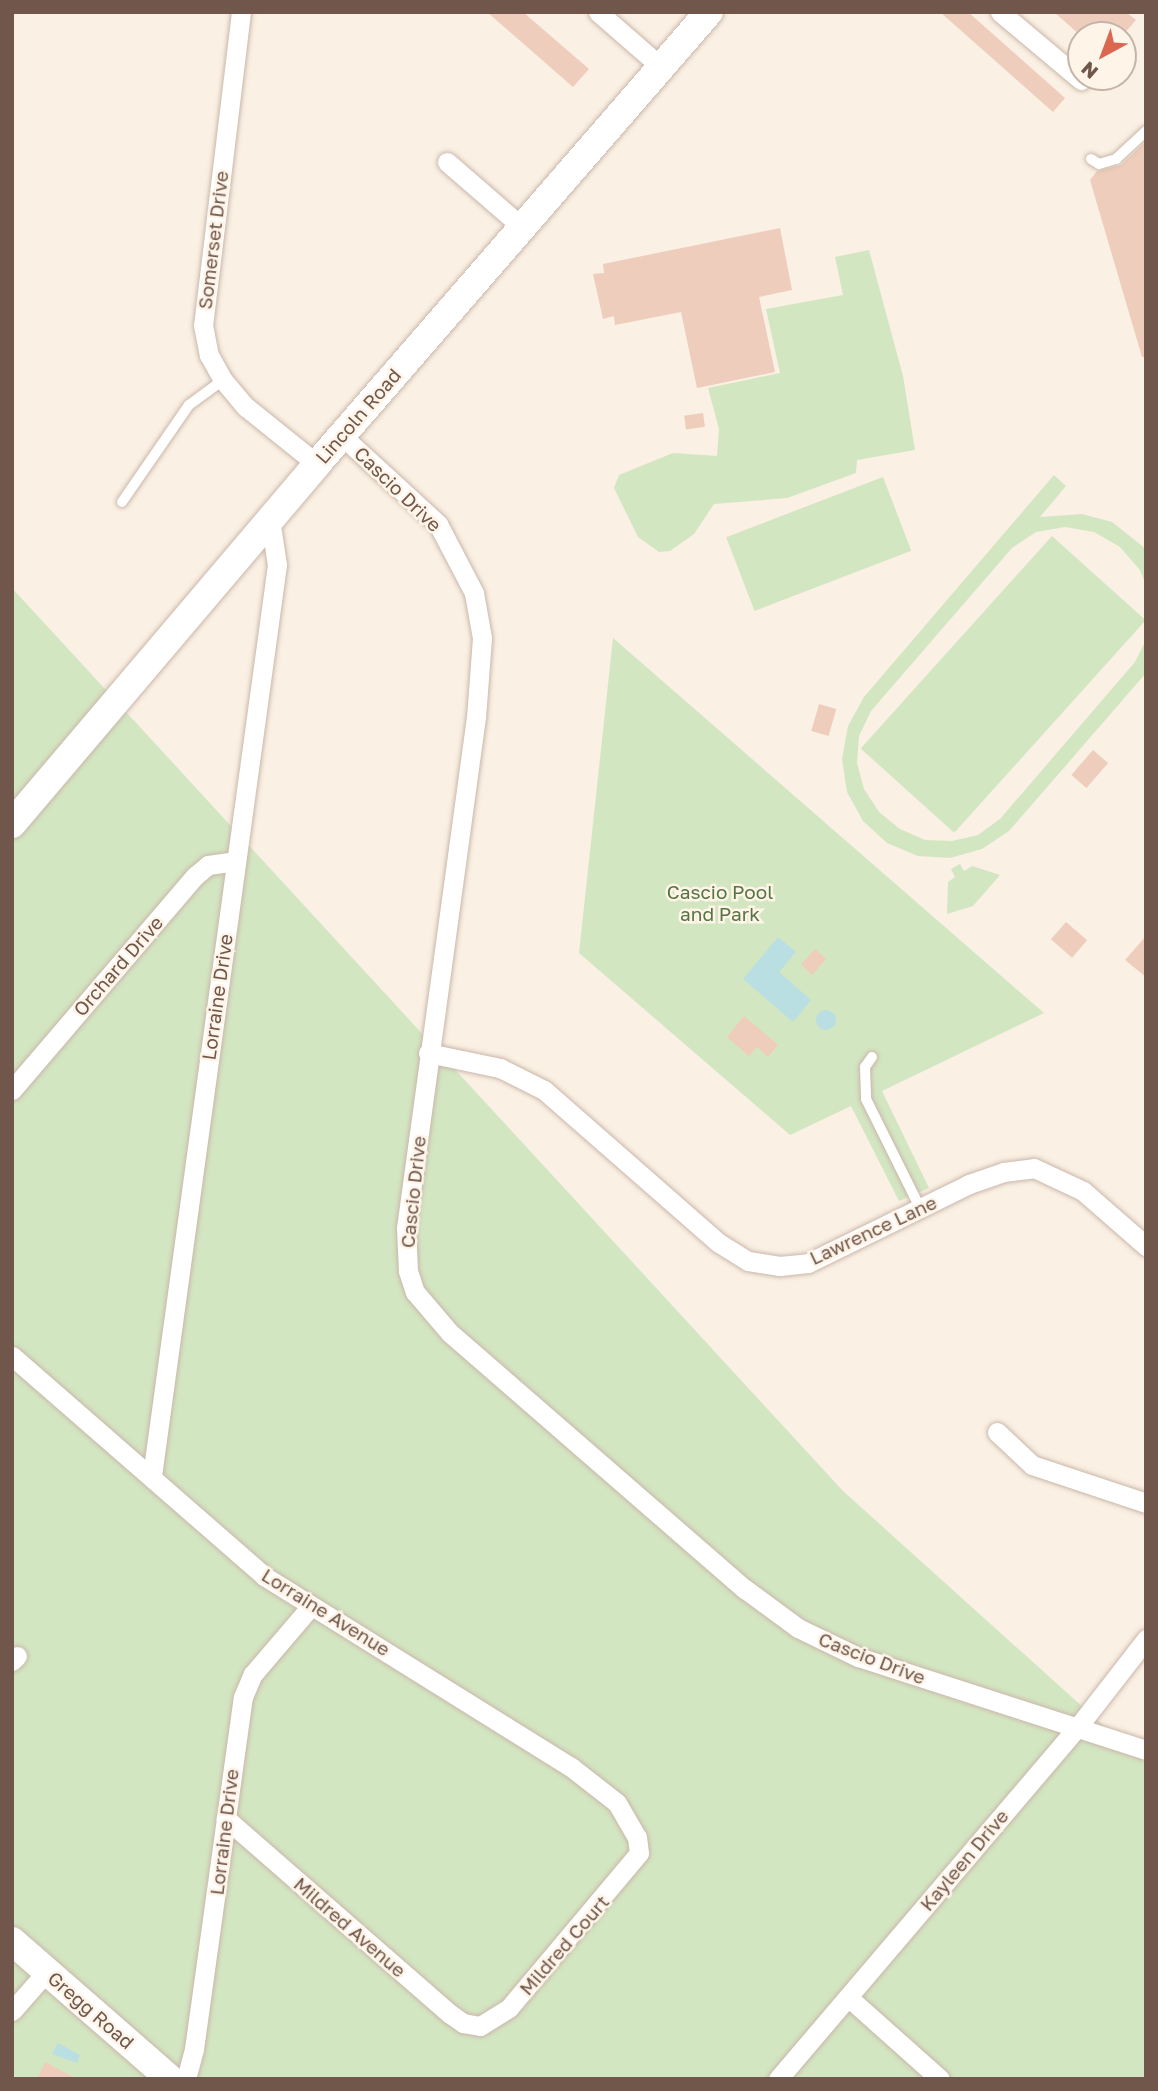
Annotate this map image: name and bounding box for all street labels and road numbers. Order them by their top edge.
street label: Somerset Drive [193,169,233,311]
street label: Lincoln Road [311,364,405,468]
street label: Cascio Drive [350,442,446,536]
street label: Orchard Drive [68,911,168,1021]
street label: Lorraine Drive [197,933,237,1061]
street label: Cascio Drive [396,1135,430,1249]
street label: Lawrence Lane [806,1191,940,1269]
street label: Lorraine Avenue [258,1563,394,1661]
street label: Cascio Drive [815,1627,929,1689]
street label: Lorraine Drive [205,1768,243,1896]
street label: Kayleen Drive [915,1805,1013,1915]
street label: Mildred Avenue [289,1872,411,1982]
street label: Mildred Court [514,1890,614,2000]
street label: Gregg Road [43,1967,139,2053]

